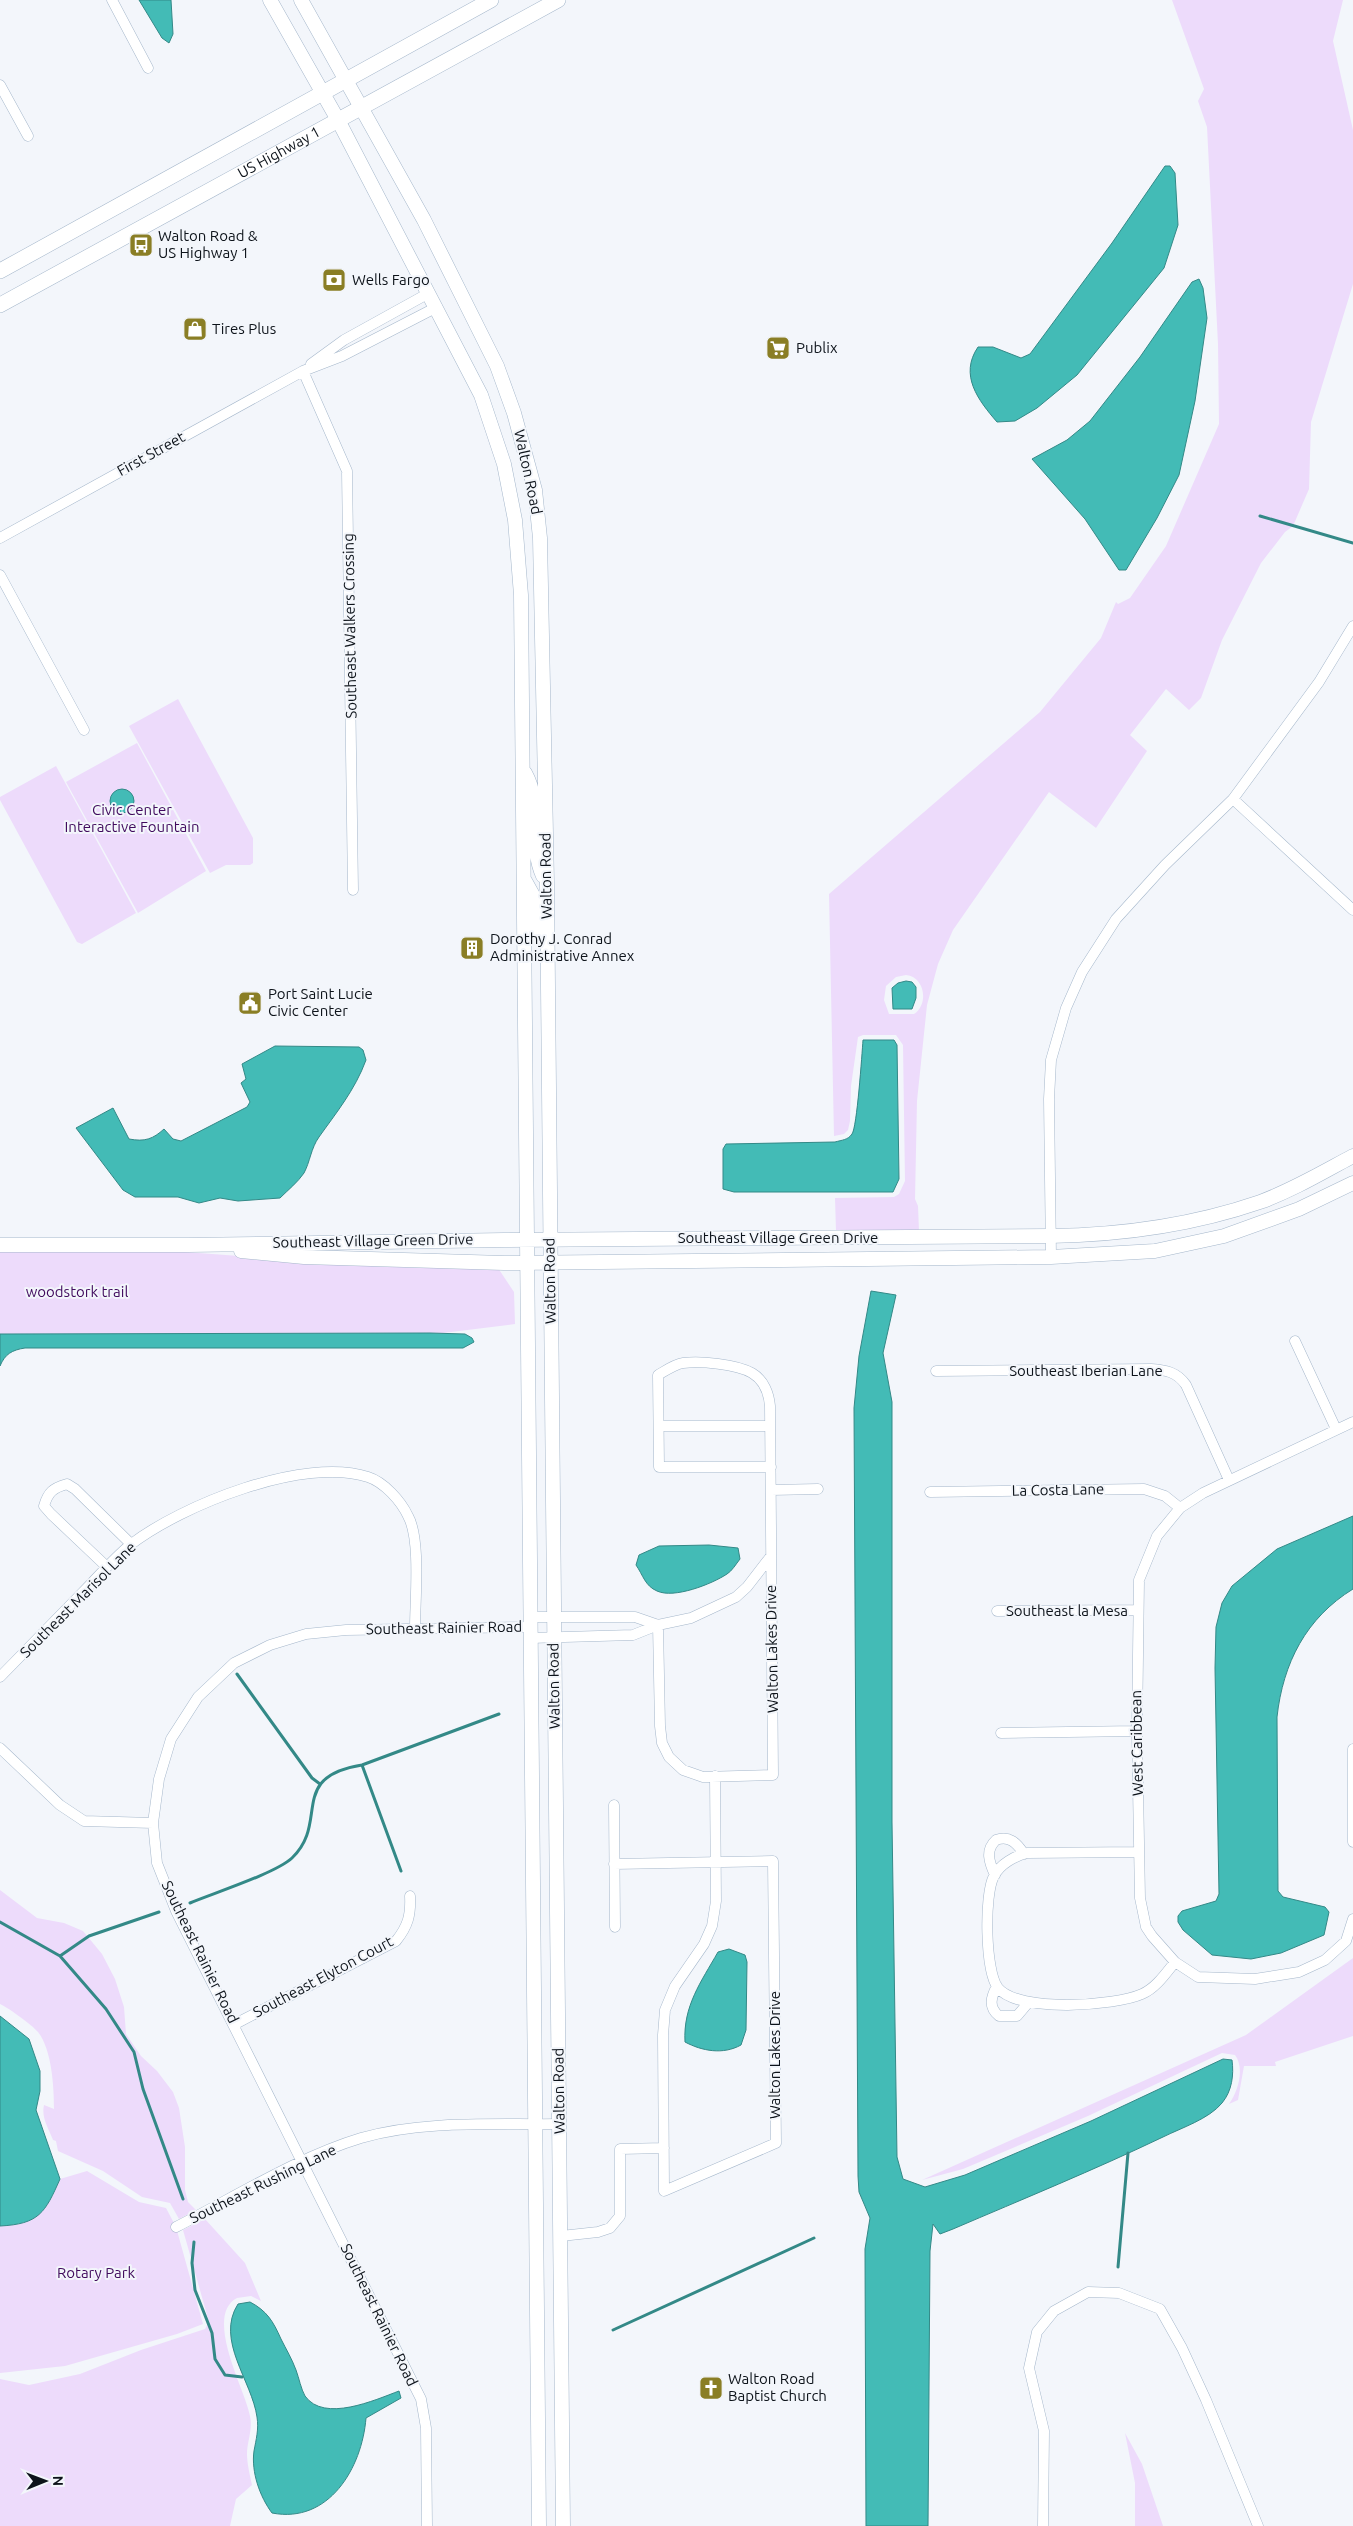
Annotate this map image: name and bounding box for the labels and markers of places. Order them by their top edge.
place label: Walton Road & US Highway 1 [158,227,258,261]
bus stop icon: Walton Road & US Highway 1 [128,232,154,258]
bank icon: Wells Fargo [321,267,347,293]
place label: Wells Fargo [352,271,430,288]
shop icon: Tires Plus [182,316,208,342]
place label: Tires Plus [212,320,276,337]
supermarket icon: Publix [765,335,791,361]
place label: Publix [796,339,838,356]
place label: Dorothy J. Conrad Administrative Annex [490,930,635,964]
building icon: Dorothy J. Conrad Administrative Annex [459,935,485,961]
place label: Port Saint Lucie Civic Center [268,985,373,1019]
public building icon: Port Saint Lucie Civic Center [237,990,263,1016]
place label: Walton Road Baptist Church [728,2370,827,2404]
church icon: Walton Road Baptist Church [698,2375,724,2401]

